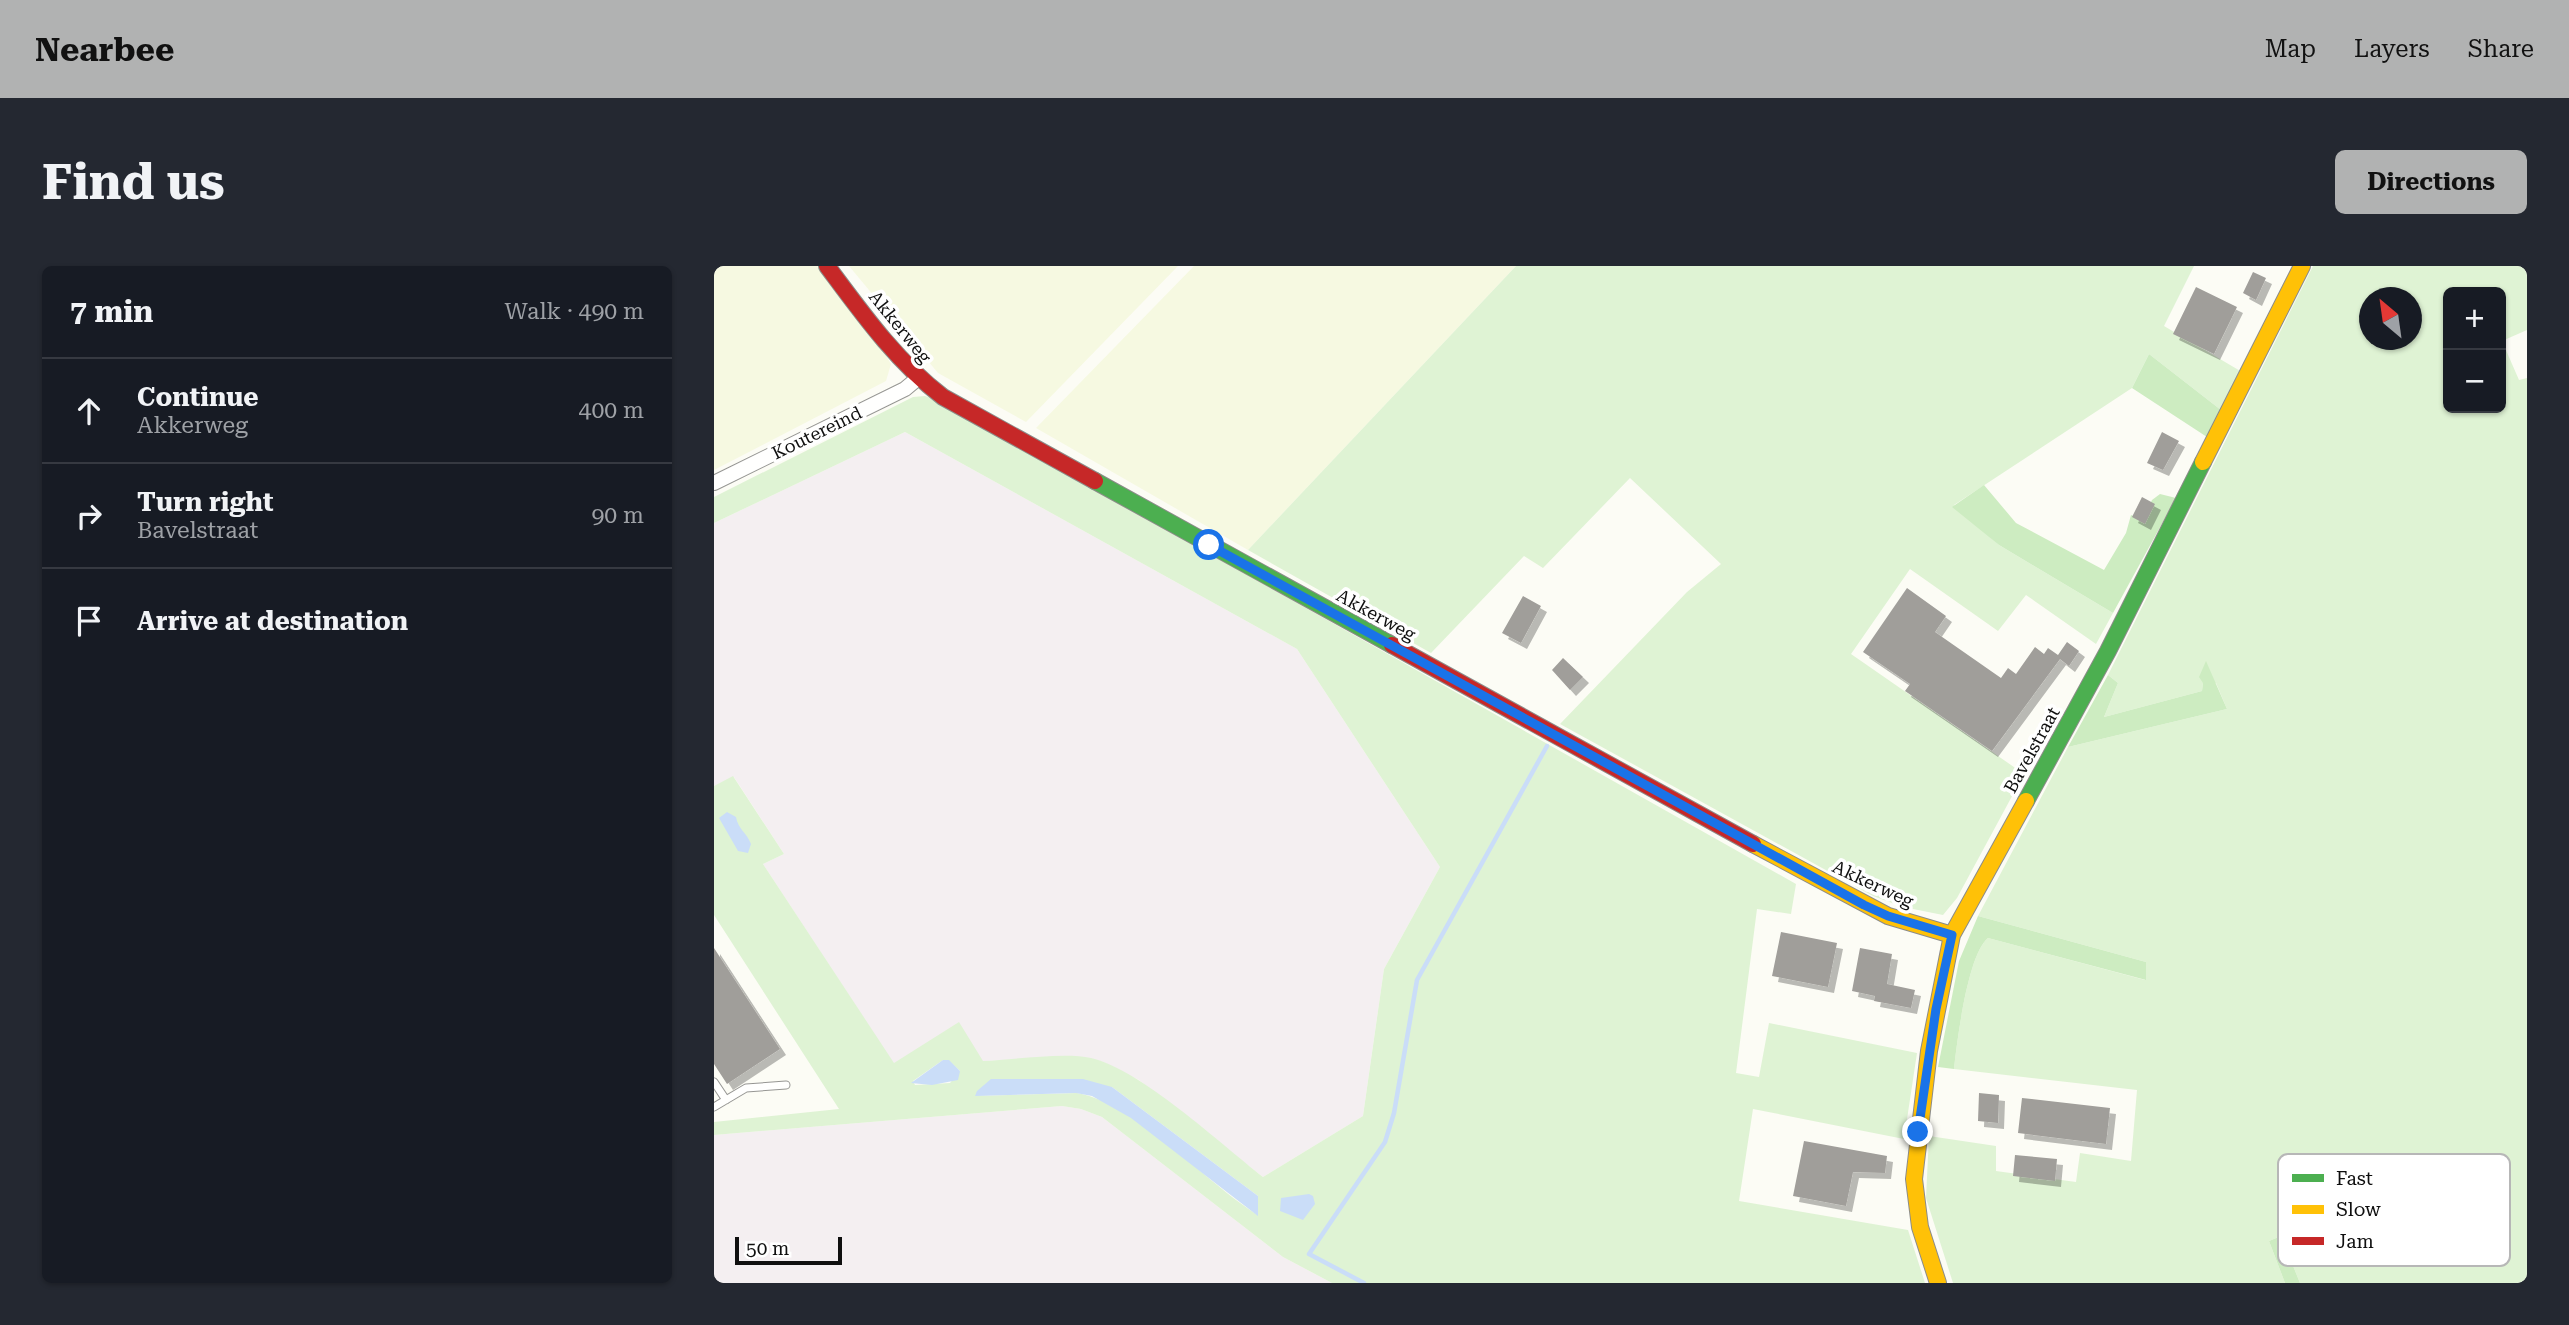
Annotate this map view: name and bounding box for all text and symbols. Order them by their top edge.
text: Nearbee [35,30,174,69]
text: Map [2265,35,2316,63]
text: Layers [2354,35,2430,63]
text: Share [2468,35,2534,63]
button: Directions [2335,150,2527,214]
text: Find us [42,154,225,211]
street label: Akkerweg [865,286,936,368]
north arrow [2359,287,2422,350]
map controls [2443,287,2506,413]
button: + [2443,287,2506,350]
text: 7 min [70,294,153,329]
text: Walk · 490 m [505,298,644,325]
button: − [2443,350,2506,413]
text: Continue [137,382,259,412]
icon: ahead [70,392,108,430]
text: 400 m [579,397,644,424]
street label: Koutereind [768,402,866,463]
text: Akkerweg [137,412,248,439]
text: Turn right [137,487,273,517]
icon: right [70,497,108,535]
text: 90 m [591,502,644,529]
text: Bavelstraat [137,517,258,544]
route start [1193,529,1224,560]
street label: Akkerweg [1333,584,1420,645]
icon: arrive [70,602,108,640]
text: Arrive at destination [137,606,408,636]
street label: Bavelstraat [1999,703,2064,796]
street label: Akkerweg [1829,856,1918,912]
route end [1902,1116,1933,1147]
legend [2278,1154,2510,1266]
text: Fast [2336,1167,2373,1190]
text: Slow [2336,1198,2381,1221]
text: Jam [2336,1230,2374,1253]
scale bar [735,1234,842,1266]
text: 50 m [746,1237,789,1260]

